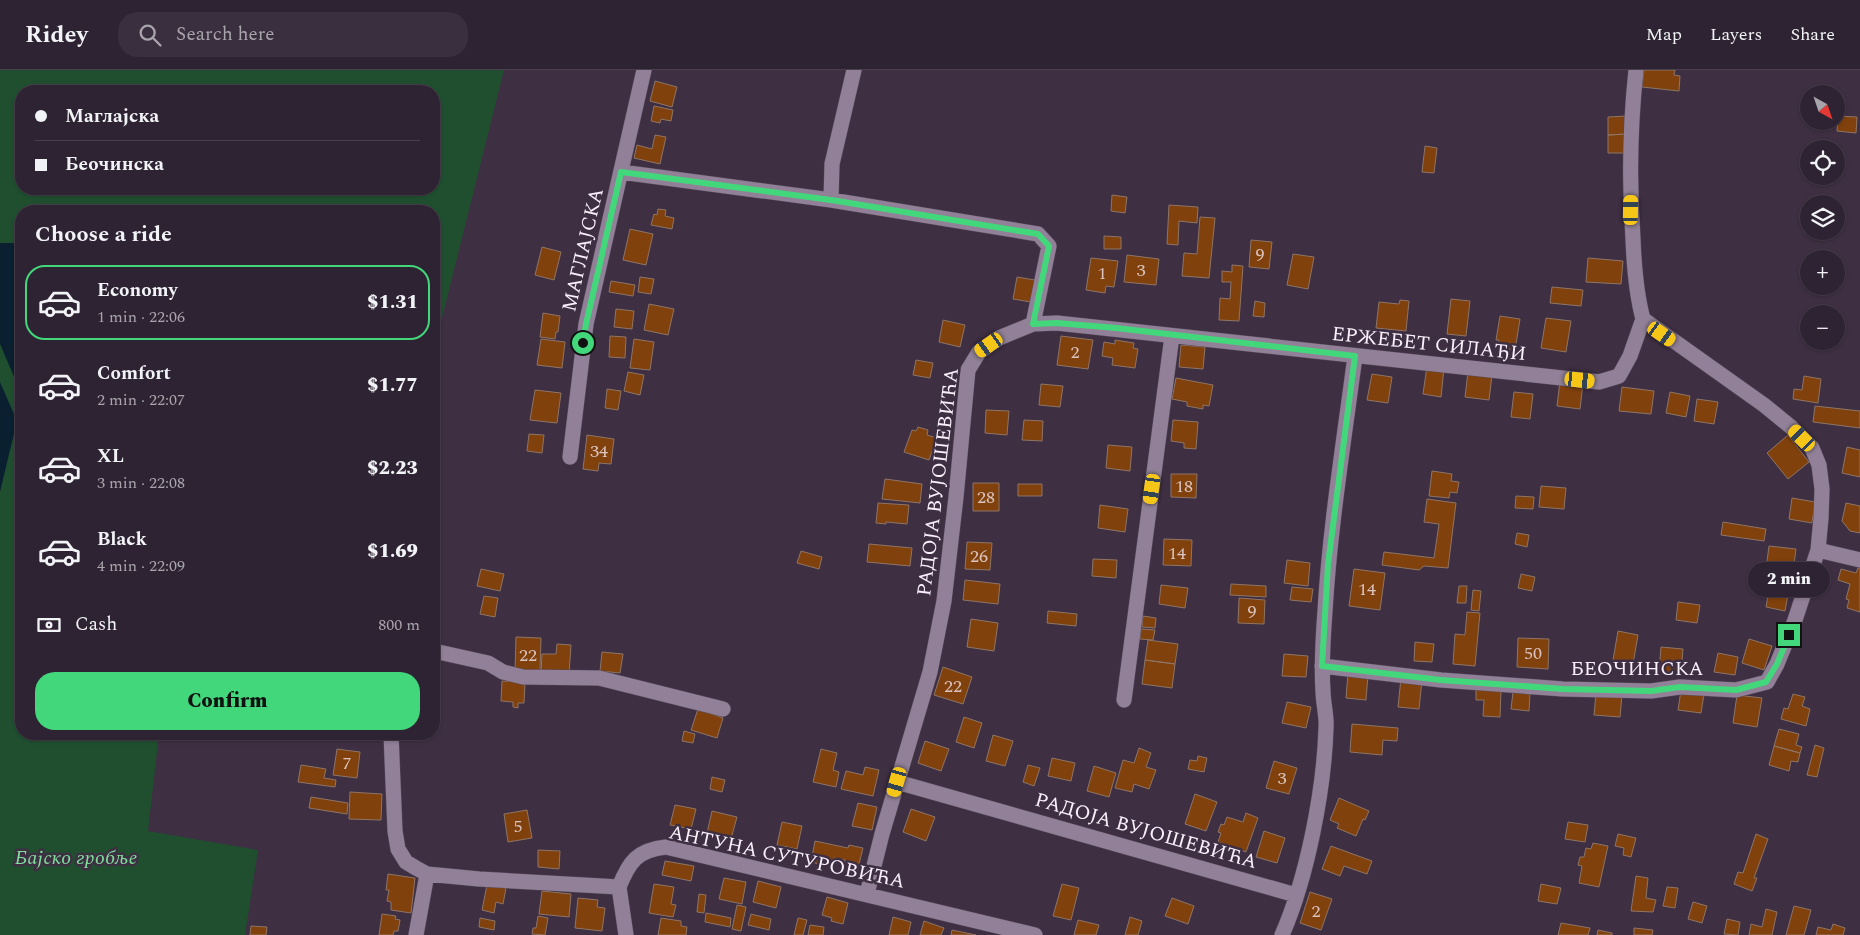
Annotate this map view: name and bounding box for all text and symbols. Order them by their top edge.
search box [118,12,468,57]
text: Ridey [25,17,88,53]
text: Search here [176,20,275,49]
icon: search [136,21,164,49]
text: Map [1646,21,1682,48]
text: Layers [1710,21,1762,48]
text: Share [1790,21,1835,48]
north arrow [1800,85,1845,130]
map controls [1800,85,1845,350]
text: Маглајска [65,102,159,131]
button: locate [1800,140,1845,185]
text: Беочинска [65,150,164,179]
street label: МАГЛАЈСКА [554,185,612,315]
car [1623,195,1638,225]
button: layers [1800,195,1845,240]
text: Choose a ride [35,218,172,251]
house number: 9 [1256,241,1265,268]
button: + [1800,250,1845,295]
house number: 3 [1137,257,1146,284]
house number: 1 [1098,260,1107,287]
text: Economy [97,276,178,305]
icon: car [37,280,82,325]
text: $1.31 [367,288,418,317]
text: 1 min · 22:06 [97,305,185,329]
button: − [1800,305,1845,350]
street label: ЕРЖЕБЕТ СИЛАЂИ [1330,319,1528,369]
car [1645,319,1678,349]
car [972,330,1005,360]
route start [572,332,594,354]
house number: 2 [1071,339,1080,366]
text: Comfort [97,359,171,388]
icon: car [37,363,82,408]
street label: РАДОЈА ВУЈОШЕВИЋА [909,366,967,598]
text: $1.77 [367,371,418,400]
car [1564,371,1595,389]
text: 2 min · 22:07 [97,388,185,412]
car [1786,422,1817,454]
house number: 34 [590,438,608,465]
text: XL [97,442,124,471]
icon: car [37,446,82,491]
text: $2.23 [367,454,418,483]
text: 3 min · 22:08 [97,471,185,495]
car [1142,473,1161,505]
house number: 18 [1175,473,1193,500]
house number: 28 [977,484,995,511]
text: Black [97,525,147,554]
icon: car [37,529,82,574]
text: $1.69 [367,537,418,566]
house number: 14 [1168,540,1186,567]
house number: 26 [970,543,988,570]
text: 4 min · 22:09 [97,554,185,578]
callout: 2 min [1748,562,1830,598]
text: 2 min [1767,567,1811,591]
house number: 14 [1358,576,1376,603]
house number: 9 [1248,598,1257,625]
text: Cash [75,610,117,639]
icon: cash [35,611,63,639]
text: 800 m [378,613,420,637]
route end [1778,624,1800,646]
house number: 50 [1524,640,1542,667]
house number: 22 [519,642,537,669]
street label: БЕОЧИНСКА [1570,654,1704,684]
button: Confirm [35,672,420,730]
house number: 22 [944,673,962,700]
house number: 7 [343,750,352,777]
house number: 3 [1278,765,1287,792]
car [885,766,908,798]
street label: РАДОЈА ВУЈОШЕВИЋА [1031,785,1261,877]
house number: 5 [514,813,523,840]
street label: АНТУНА СУТУРОВИЋА [666,817,908,897]
park label: Бајско гробље [15,843,137,873]
house number: 2 [1312,898,1321,925]

